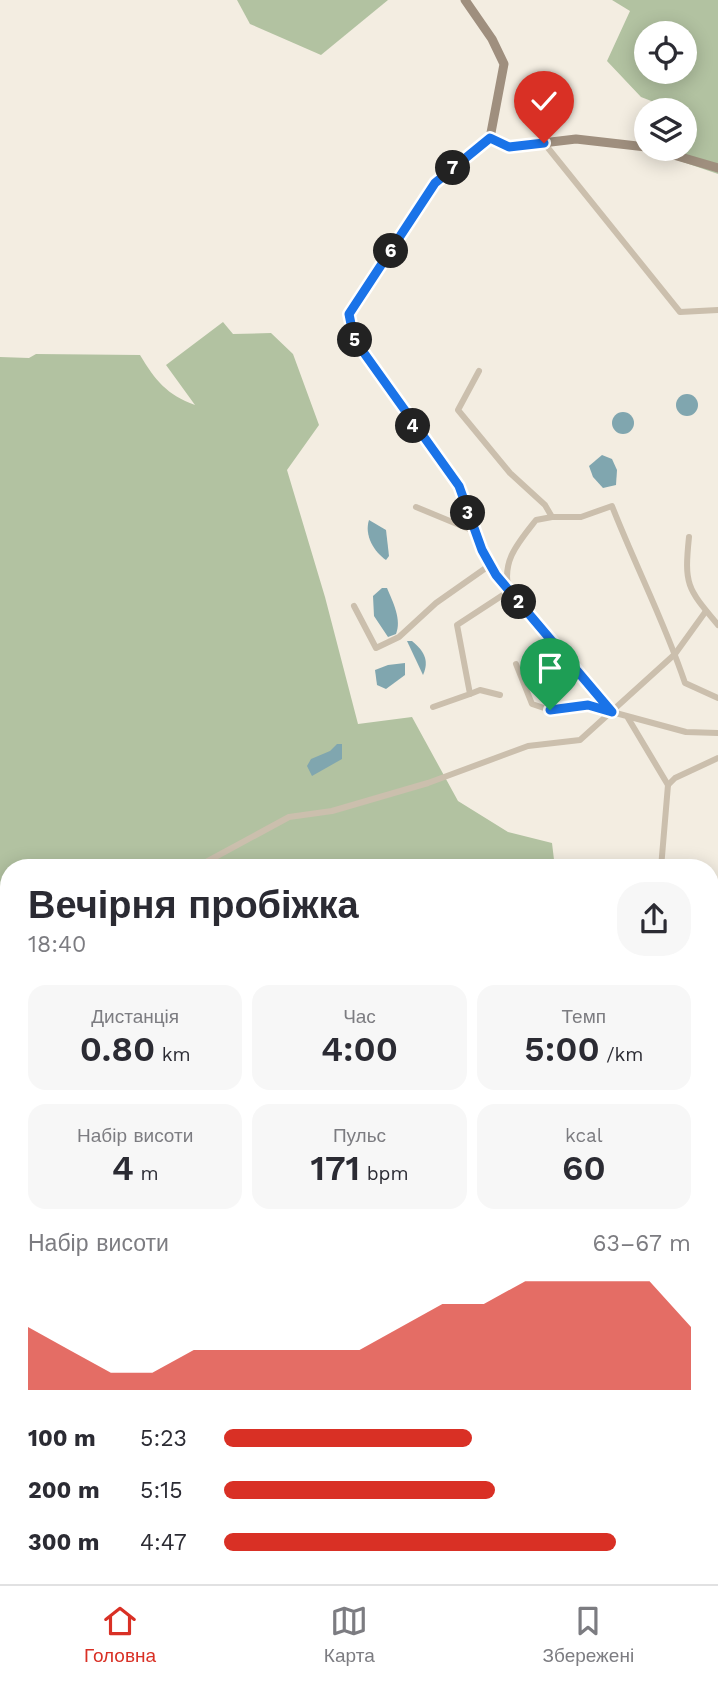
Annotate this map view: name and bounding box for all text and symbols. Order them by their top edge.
map controls [634,21,697,161]
button: locate [634,21,697,84]
pin [514,71,574,143]
icon: check [525,82,563,120]
button: layers [634,98,697,161]
pin: 7 [435,150,470,186]
text: 7 [447,156,458,179]
pin: 6 [374,233,408,268]
text: 6 [385,239,396,262]
pin: 5 [338,322,372,358]
text: 5 [349,328,360,351]
pin: 4 [396,408,430,444]
text: 4 [406,414,419,437]
pin: 3 [450,496,486,530]
text: 3 [462,501,473,524]
pin: 2 [502,584,536,620]
text: 2 [513,590,524,613]
pin [520,638,580,710]
icon: arrive [531,649,569,687]
button: share [617,882,691,956]
text: Вечірня пробіжка [28,883,359,927]
text: 18:40 [28,931,86,958]
text: Дистанція [91,1005,179,1028]
text: Час [343,1005,376,1028]
text: Темп [562,1005,606,1028]
text: 0.80 [80,1028,155,1070]
text: 4:00 [321,1028,398,1070]
text: 5:00 [524,1028,600,1070]
text: km [155,1043,191,1066]
text: /km [600,1043,643,1066]
text: Набір висоти [77,1124,193,1147]
text: Пульс [333,1124,386,1147]
text: kcal [565,1124,603,1147]
text: 4 [112,1147,134,1189]
text: 171 [310,1147,360,1189]
text: 60 [562,1147,606,1189]
text: m [134,1162,159,1185]
text: bpm [360,1162,409,1185]
text: Набір висоти [28,1230,169,1257]
text: 63–67 m [593,1230,691,1257]
text: 100 m [28,1425,96,1452]
text: 5:23 [140,1425,187,1452]
text: 200 m [28,1477,100,1504]
text: 5:15 [140,1477,183,1504]
text: 300 m [28,1529,99,1556]
text: 4:47 [140,1529,187,1556]
tab: Головна [84,1602,156,1667]
tab: Карта [324,1602,375,1667]
tab: Збережені [542,1602,634,1667]

